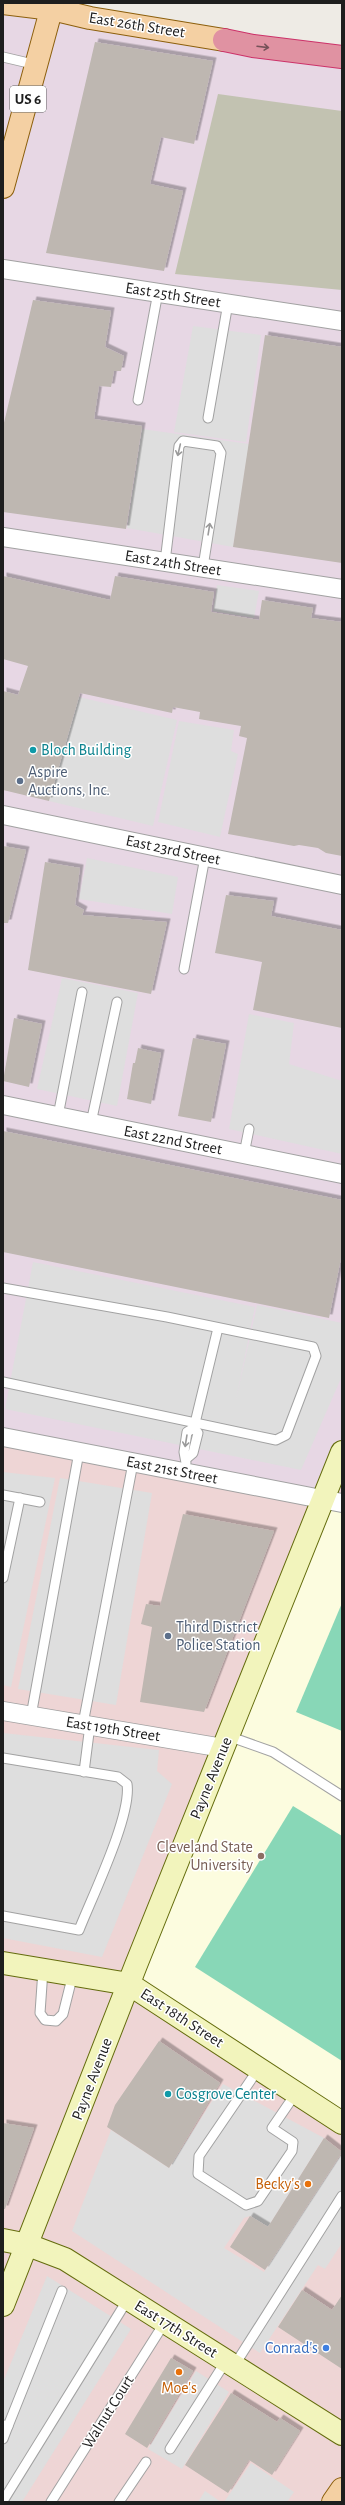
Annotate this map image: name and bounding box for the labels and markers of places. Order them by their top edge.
place label: Bloch Building [41,742,132,758]
marker: Bloch Building [28,745,38,755]
place label: Aspire Auctions, Inc. [28,764,110,798]
marker: Aspire Auctions, Inc. [15,776,25,786]
place label: Third District Police Station [176,1619,260,1653]
marker: Third District Police Station [163,1631,173,1641]
place label: Cleveland State University [157,1839,253,1874]
marker: Cleveland State University [256,1851,266,1861]
place label: Cosgrove Center [176,2086,277,2102]
marker: Cosgrove Center [163,2089,173,2099]
place label: Becky's [255,2176,300,2193]
marker: Becky's [303,2179,313,2189]
place label: Conrad's [265,2340,318,2356]
marker: Conrad's [321,2343,331,2353]
marker: Moe's [174,2367,184,2377]
place label: Moe's [161,2380,197,2396]

